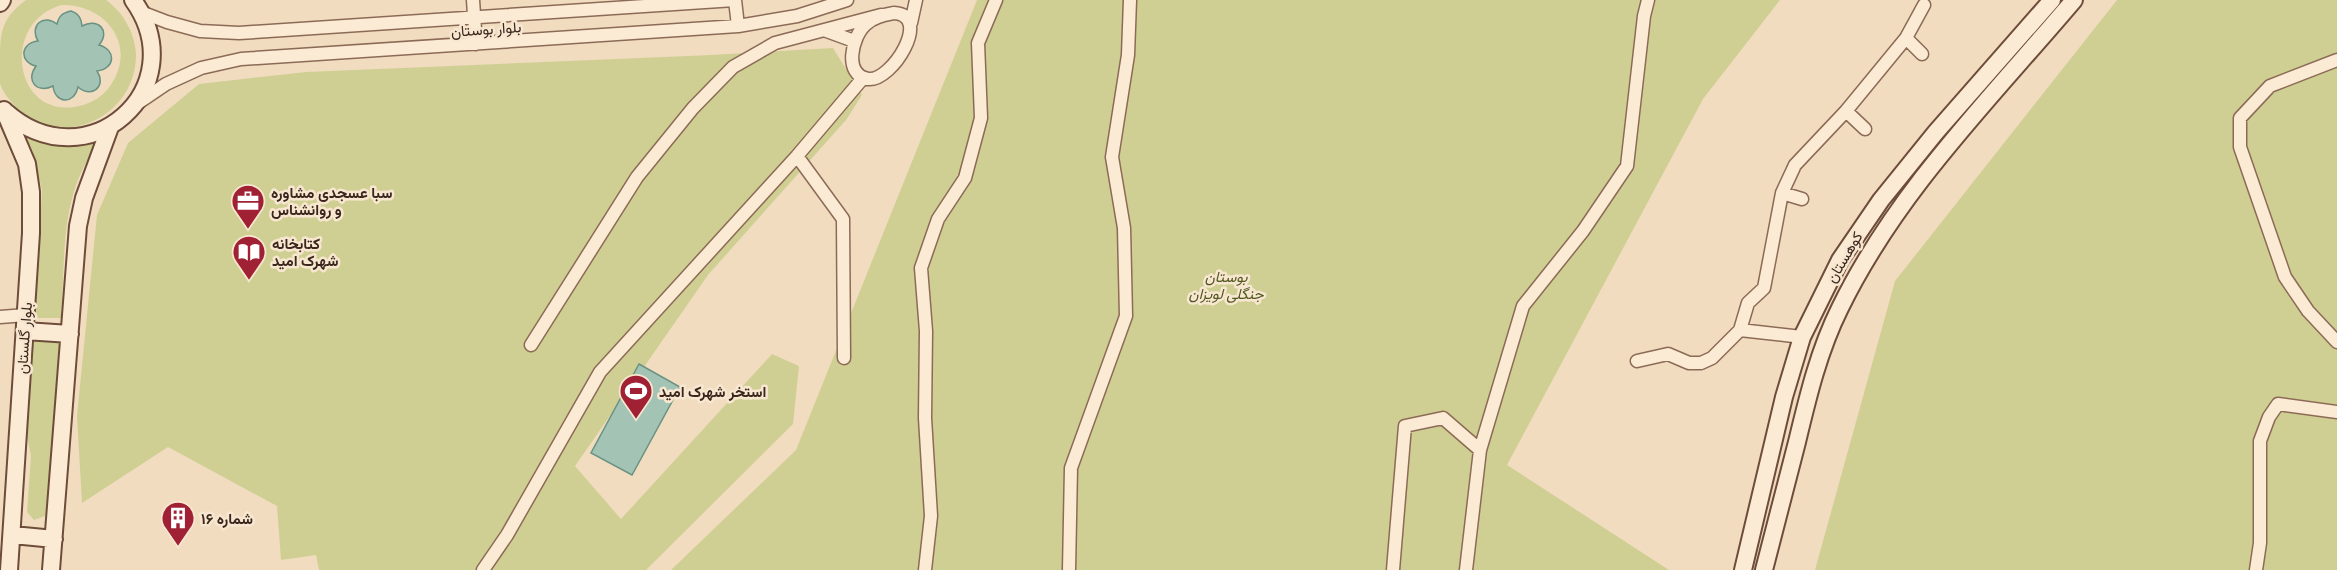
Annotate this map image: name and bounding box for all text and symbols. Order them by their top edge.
street label: بلوار بوستان [450,17,522,41]
office icon: سبا عسجدی مشاوره و روانشناس [230,183,266,230]
place label: سبا عسجدی مشاوره و روانشناس [271,183,393,219]
street label: کوهستان [1821,228,1867,286]
library icon: کتابخانه شهرک امید [231,234,267,281]
place label: کتابخانه شهرک امید [272,234,339,270]
park label: بوستان جنگلی لویزان [1188,267,1264,303]
street label: بلوار گلستان [12,301,36,375]
sports icon: استخر شهرک امید [618,373,654,420]
place label: استخر شهرک امید [659,382,766,401]
building icon: شماره ۱۶ [160,500,196,547]
place label: شماره ۱۶ [201,509,253,528]

